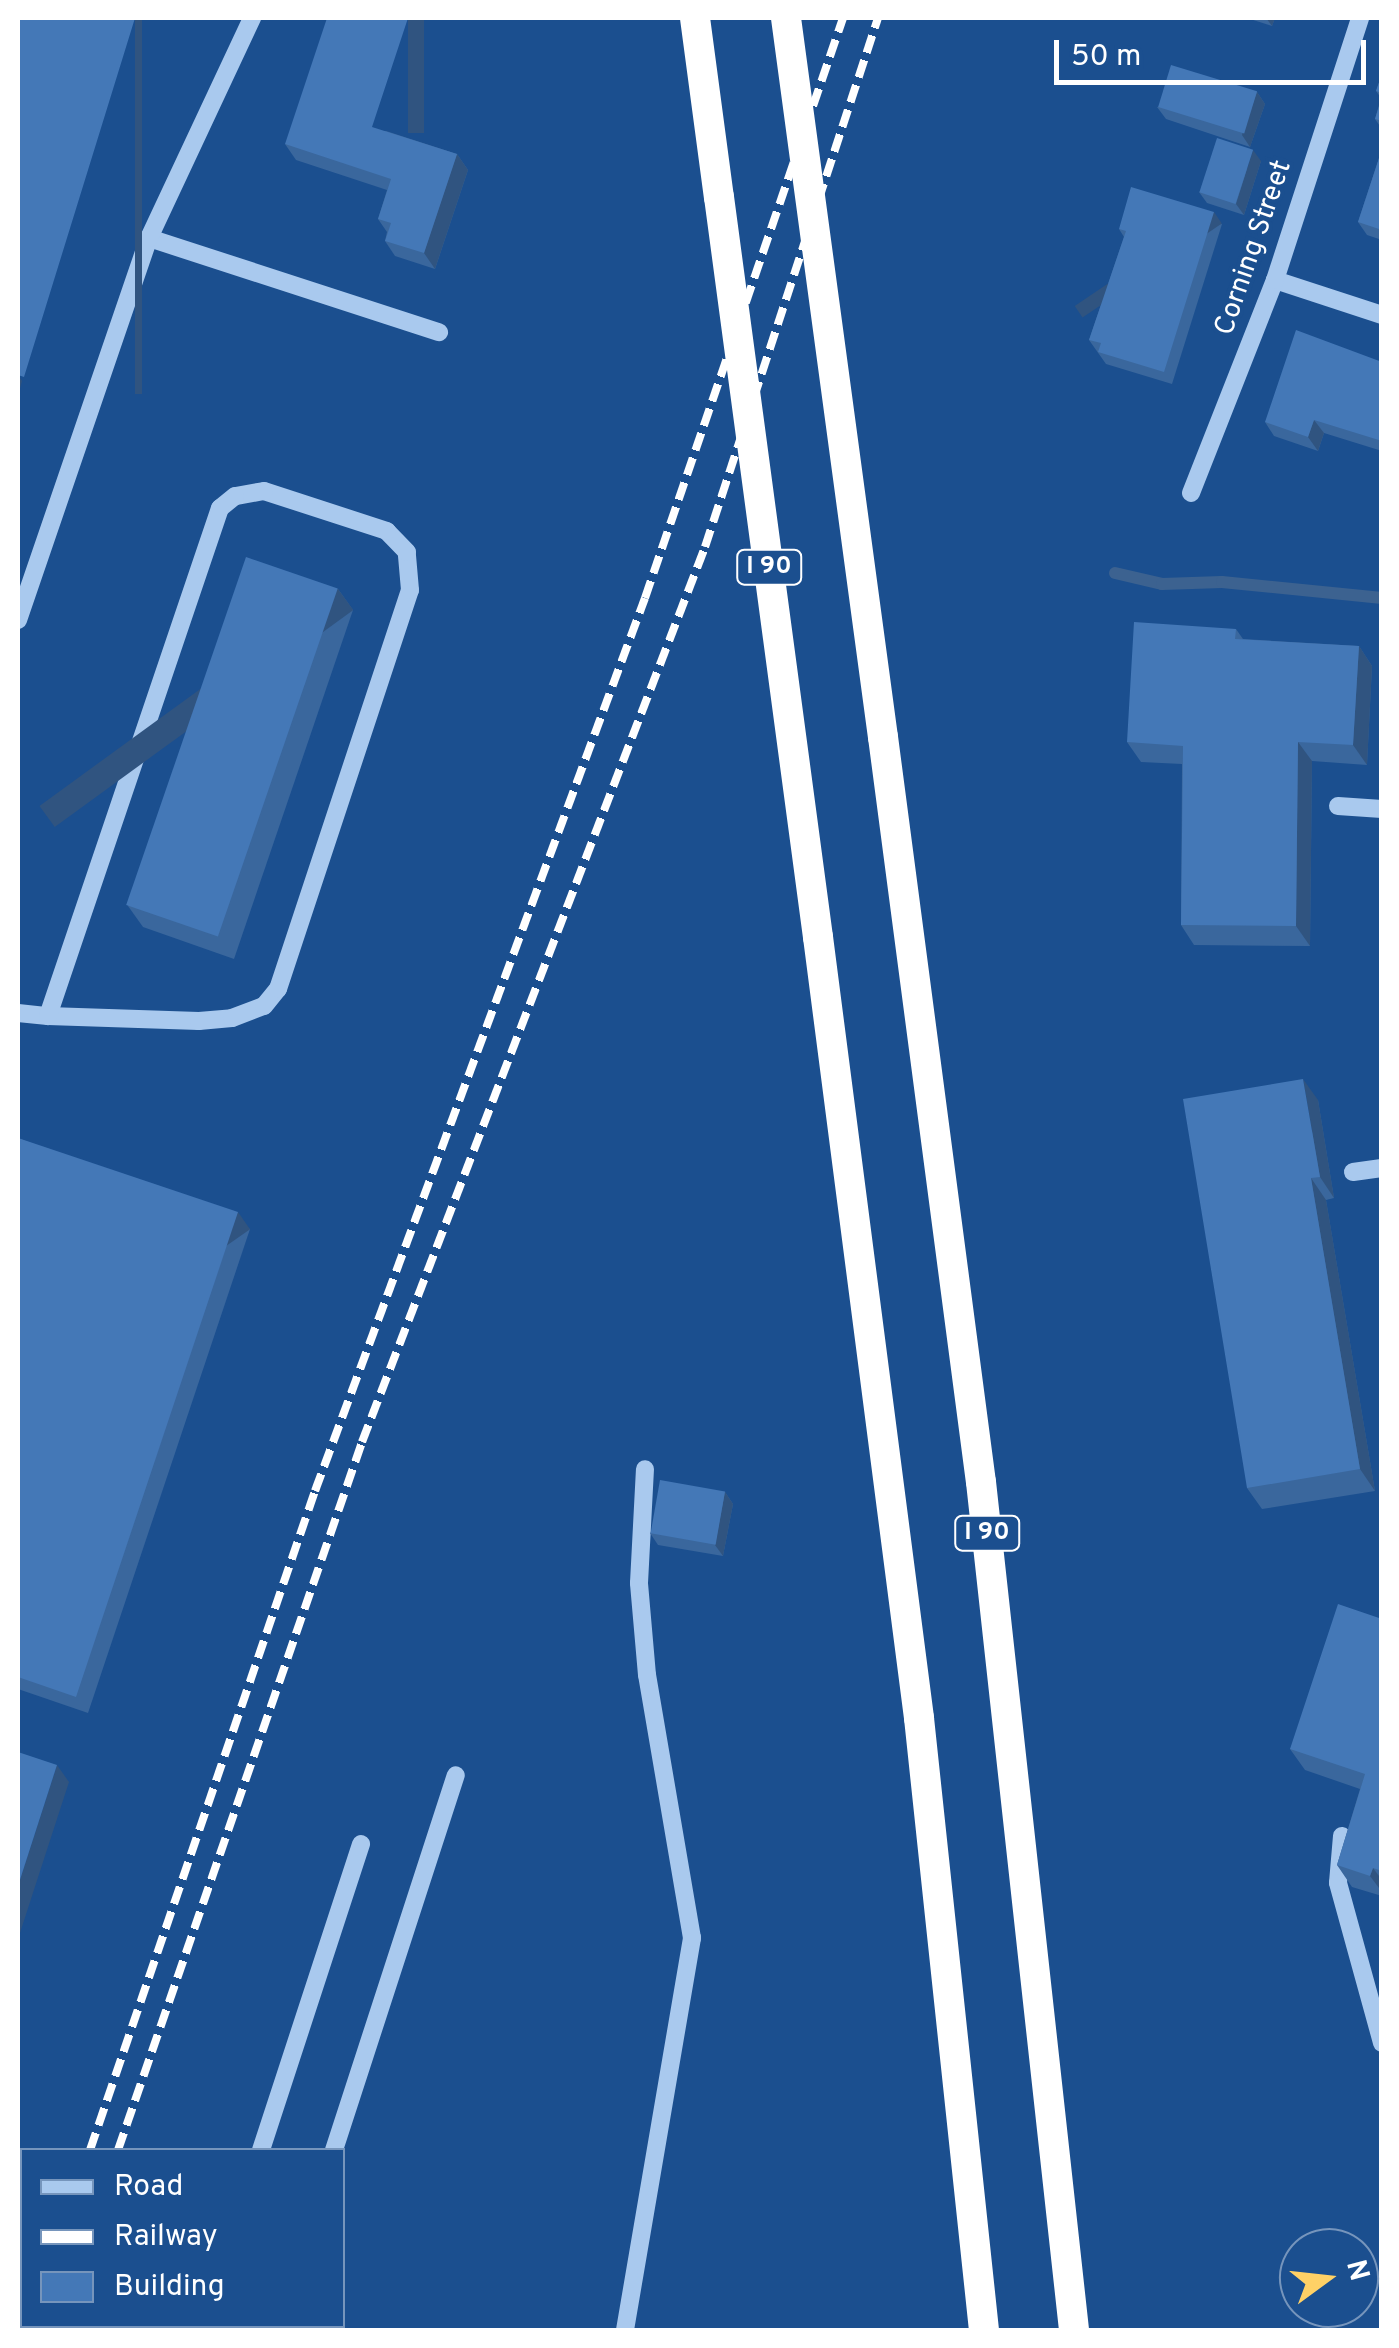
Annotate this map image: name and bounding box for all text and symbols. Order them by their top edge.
scale bar [1059,20,1372,82]
text: 50 m [1071,39,1141,76]
street label: Corning Street [1208,156,1300,340]
road number: I 90 [734,547,804,587]
road number: I 90 [952,1513,1022,1553]
legend [20,2148,345,2328]
text: Road [114,2169,183,2206]
text: Railway [114,2219,218,2256]
north arrow [1279,2228,1379,2328]
text: N [1336,2256,1376,2285]
text: Building [114,2269,225,2306]

